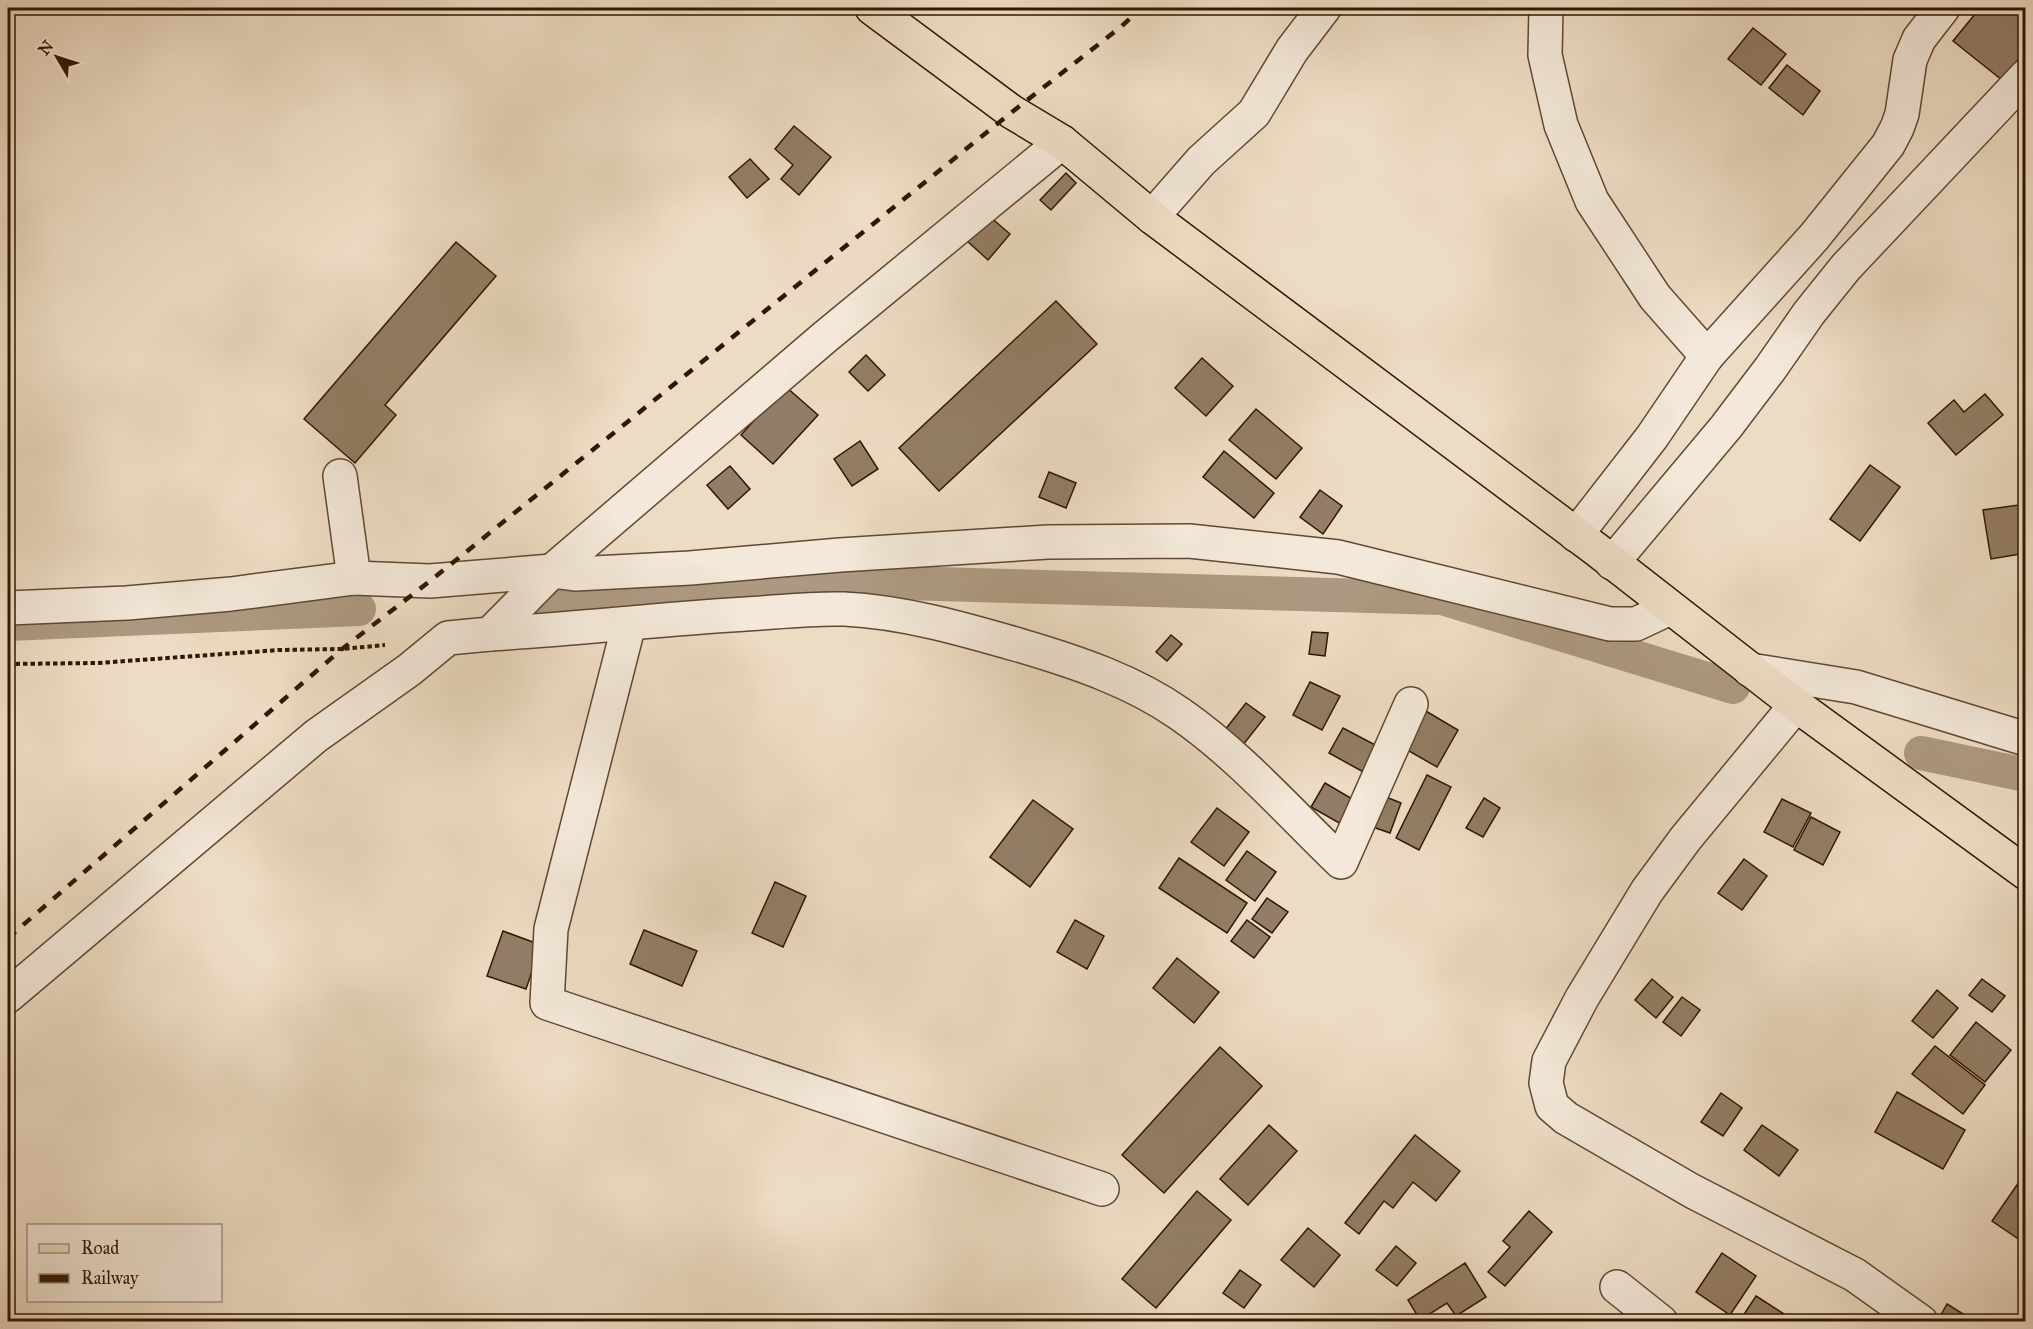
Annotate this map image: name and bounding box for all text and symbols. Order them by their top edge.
north arrow [27,27,87,87]
text: N [34,36,58,59]
legend [27,1224,222,1302]
text: Road [81,1237,119,1259]
text: Railway [81,1267,139,1289]

